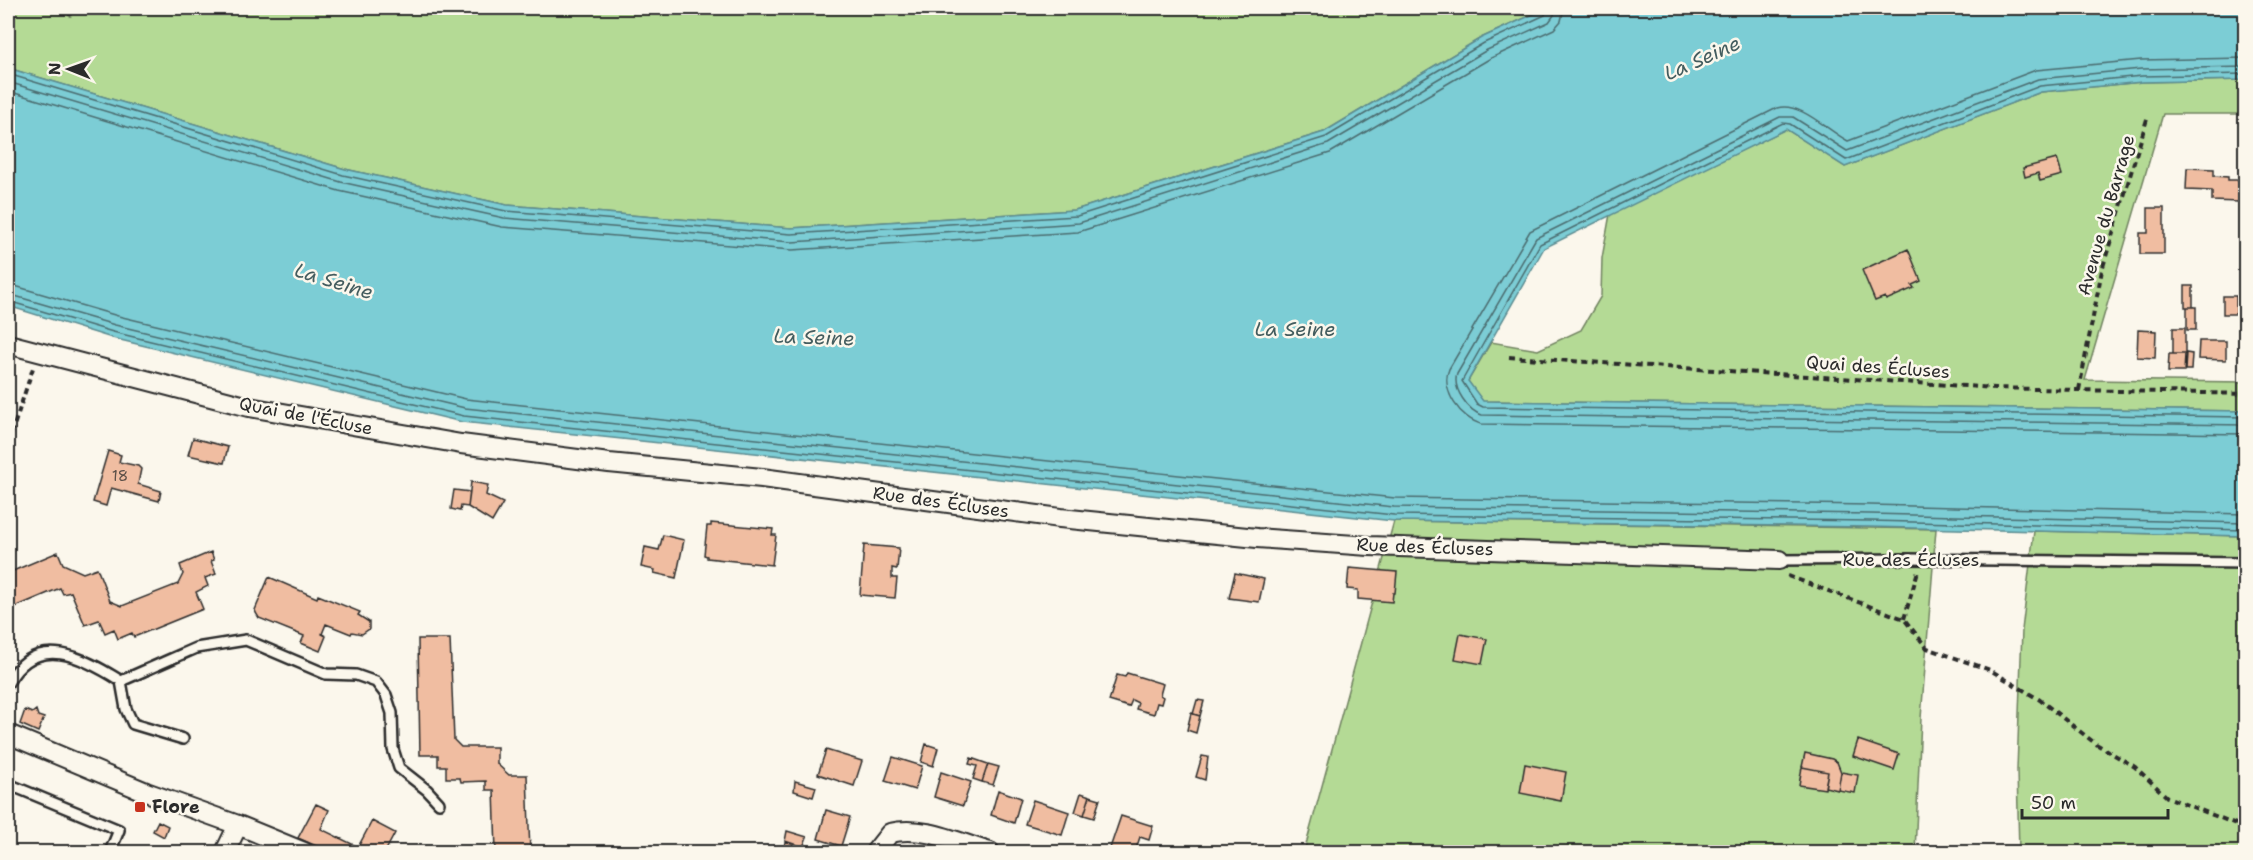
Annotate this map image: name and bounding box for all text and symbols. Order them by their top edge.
water label: La Seine [1660,30,1744,86]
north arrow [39,39,99,99]
text: N [44,62,65,75]
street label: Avenue du Barrage [2072,132,2140,298]
water label: La Seine [292,257,376,305]
water label: La Seine [1255,316,1335,342]
water label: La Seine [773,323,855,351]
street label: Quai des Écluses [1805,350,1951,384]
street label: Quai de l'Écluse [237,391,375,441]
house number: 18 [112,466,128,486]
street label: Rue des Écluses [871,481,1011,523]
street label: Rue des Écluses [1356,533,1494,561]
street label: Rue des Écluses [1842,548,1980,572]
scale bar [2022,782,2168,820]
text: 50 m [2031,791,2076,815]
place label: Flore [152,795,200,819]
marker: Flore [133,800,147,814]

